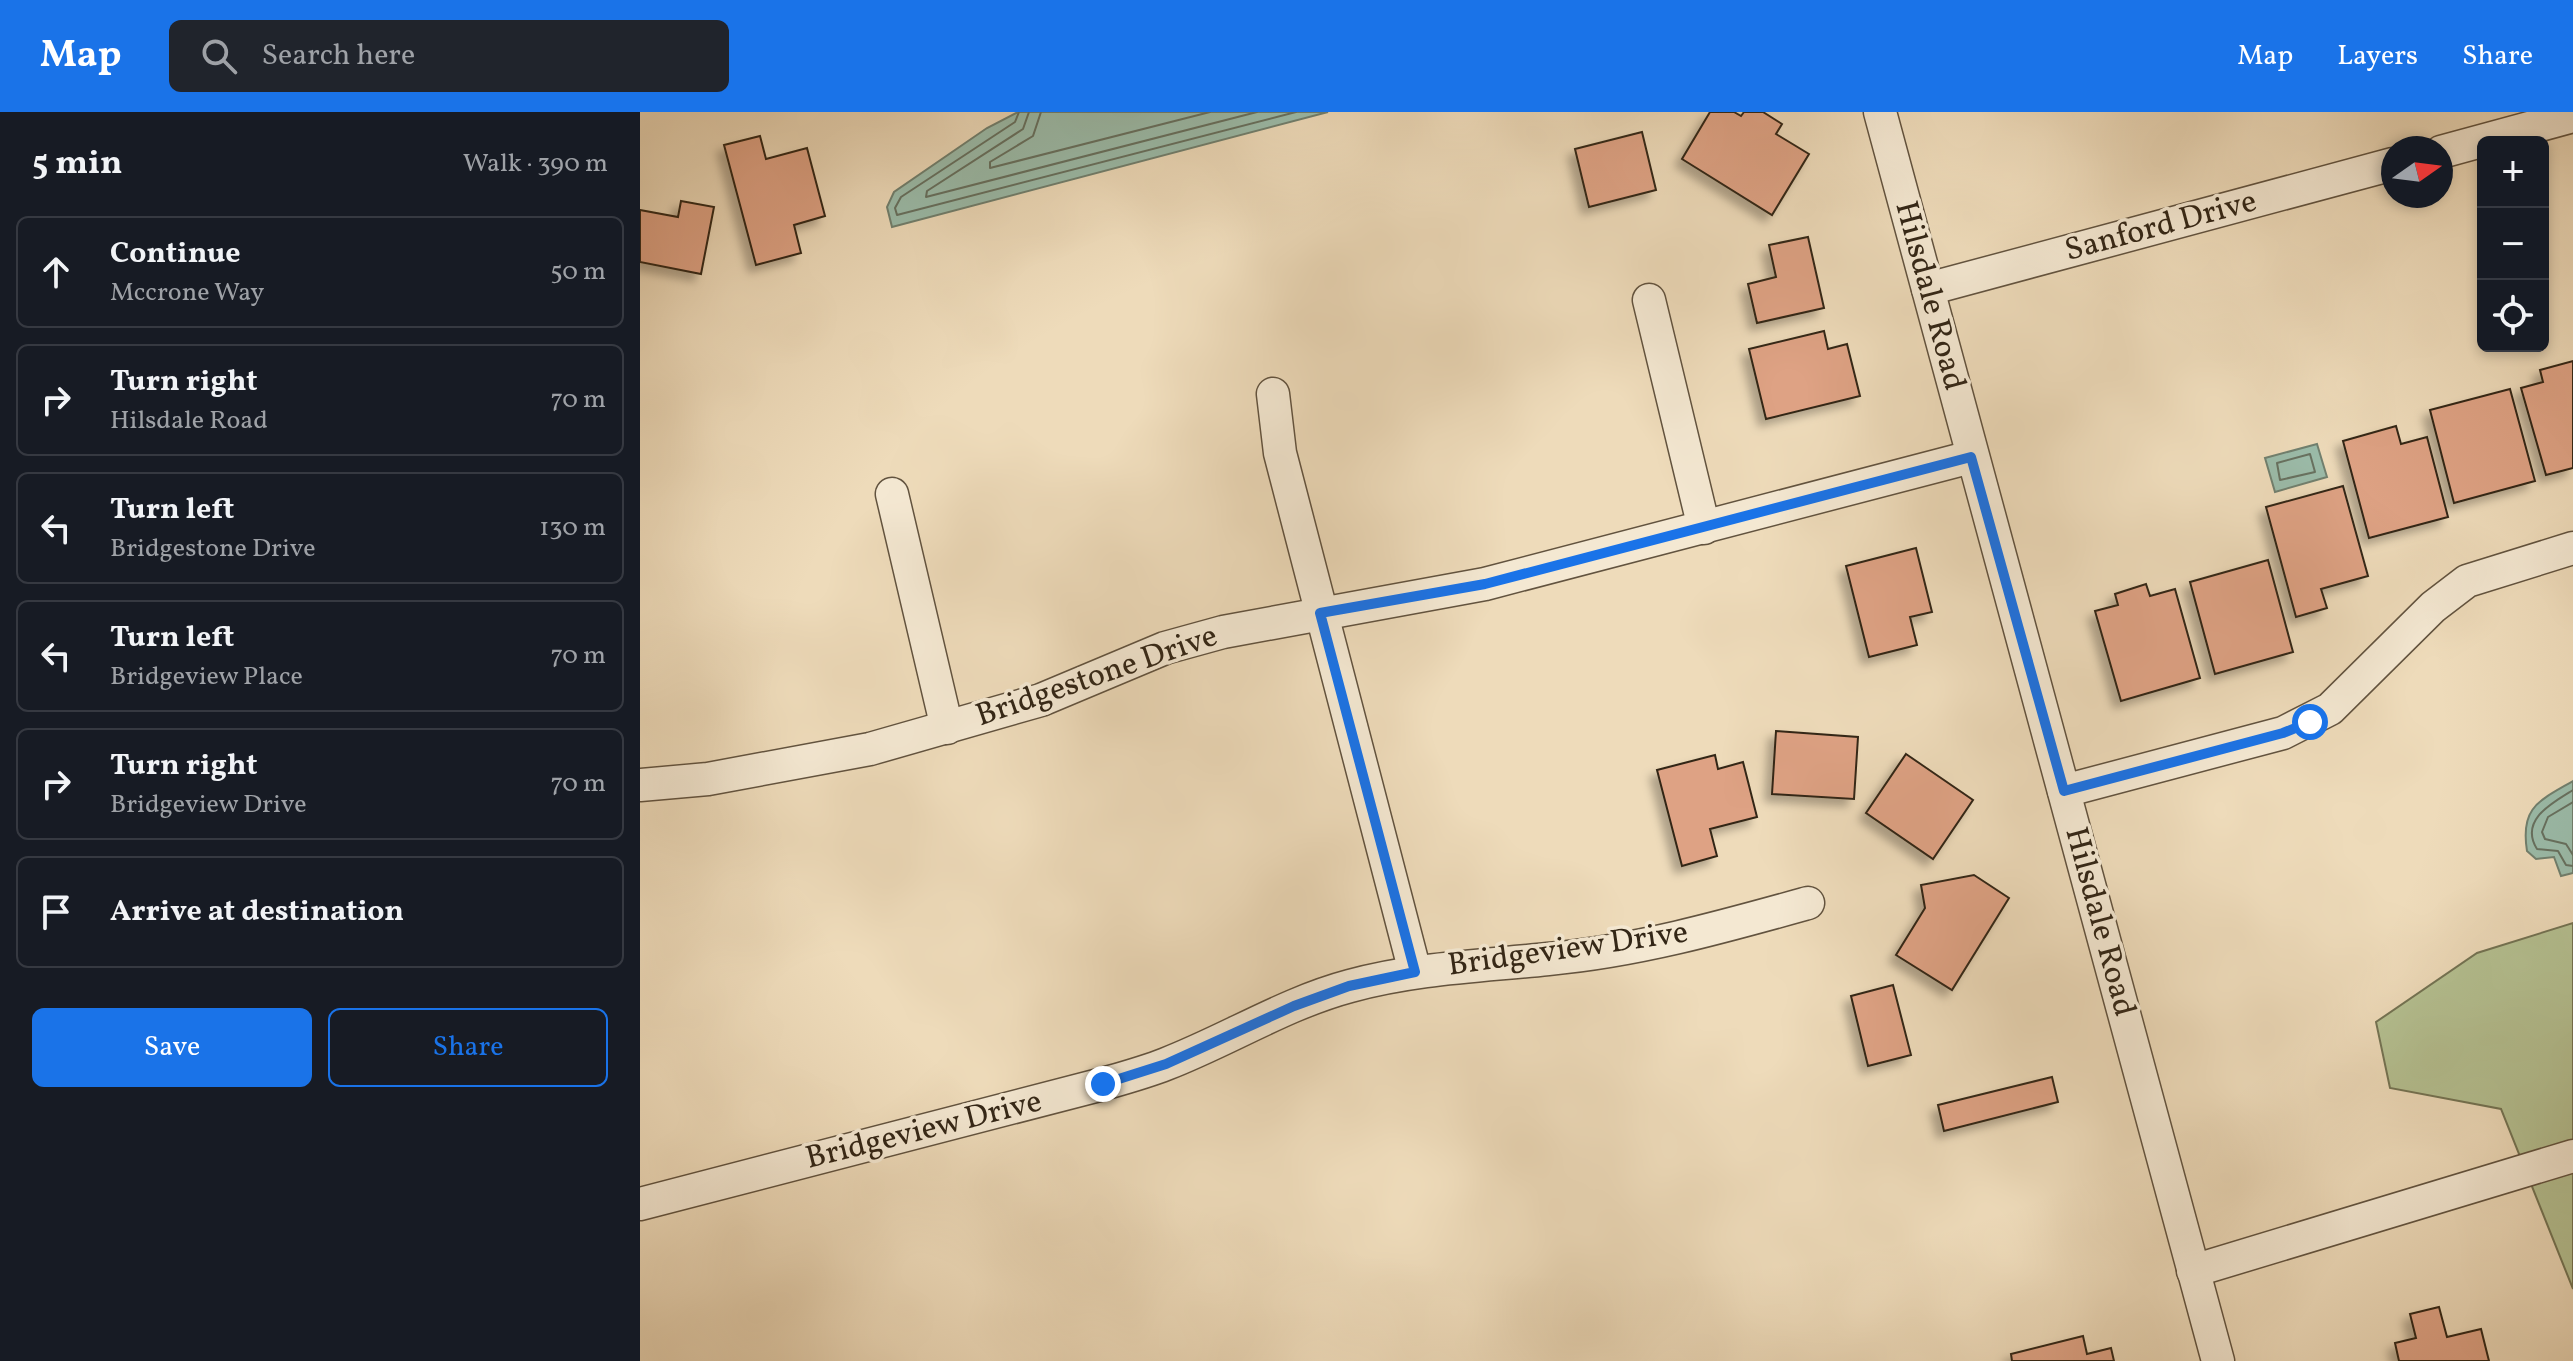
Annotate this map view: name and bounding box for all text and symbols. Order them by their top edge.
search box [169,20,729,92]
text: Map [40,30,121,83]
icon: search [197,34,241,78]
text: Search here [261,35,415,77]
text: Map [2237,37,2293,76]
text: Layers [2337,37,2418,76]
text: Share [2462,37,2533,76]
north arrow [2381,136,2453,208]
map controls [2477,136,2549,352]
button: + [2477,136,2549,208]
text: 5 min [32,141,122,188]
text: Walk · 390 m [463,146,608,182]
street label: Sanford Drive [2060,180,2262,274]
street label: Hilsdale Road [1883,196,1975,396]
button: − [2477,208,2549,280]
text: Continue [110,233,241,275]
icon: ahead [34,250,78,294]
text: 50 m [550,254,606,290]
text: Mccrone Way [110,275,264,311]
button: locate [2477,280,2549,352]
text: Turn right [110,361,258,403]
icon: right [34,378,78,422]
text: 70 m [551,382,606,418]
text: Hilsdale Road [110,403,268,439]
text: Turn left [110,489,234,531]
icon: left [34,506,78,550]
text: 130 m [539,510,606,546]
text: Bridgestone Drive [110,531,316,567]
street label: Bridgestone Drive [970,615,1224,739]
text: Turn left [110,617,234,659]
icon: left [34,634,78,678]
text: 70 m [551,638,606,674]
text: Bridgeview Place [110,659,303,695]
route start [2292,704,2328,740]
text: Turn right [110,745,258,787]
icon: right [34,762,78,806]
text: 70 m [551,766,606,802]
text: Bridgeview Drive [110,787,307,823]
street label: Hilsdale Road [2053,822,2145,1022]
icon: arrive [34,890,78,934]
text: Arrive at destination [110,891,404,933]
street label: Bridgeview Drive [1445,911,1691,989]
button: Save [32,1008,312,1087]
button: Share [328,1008,608,1087]
route end [1085,1066,1121,1102]
street label: Bridgeview Drive [801,1080,1047,1182]

